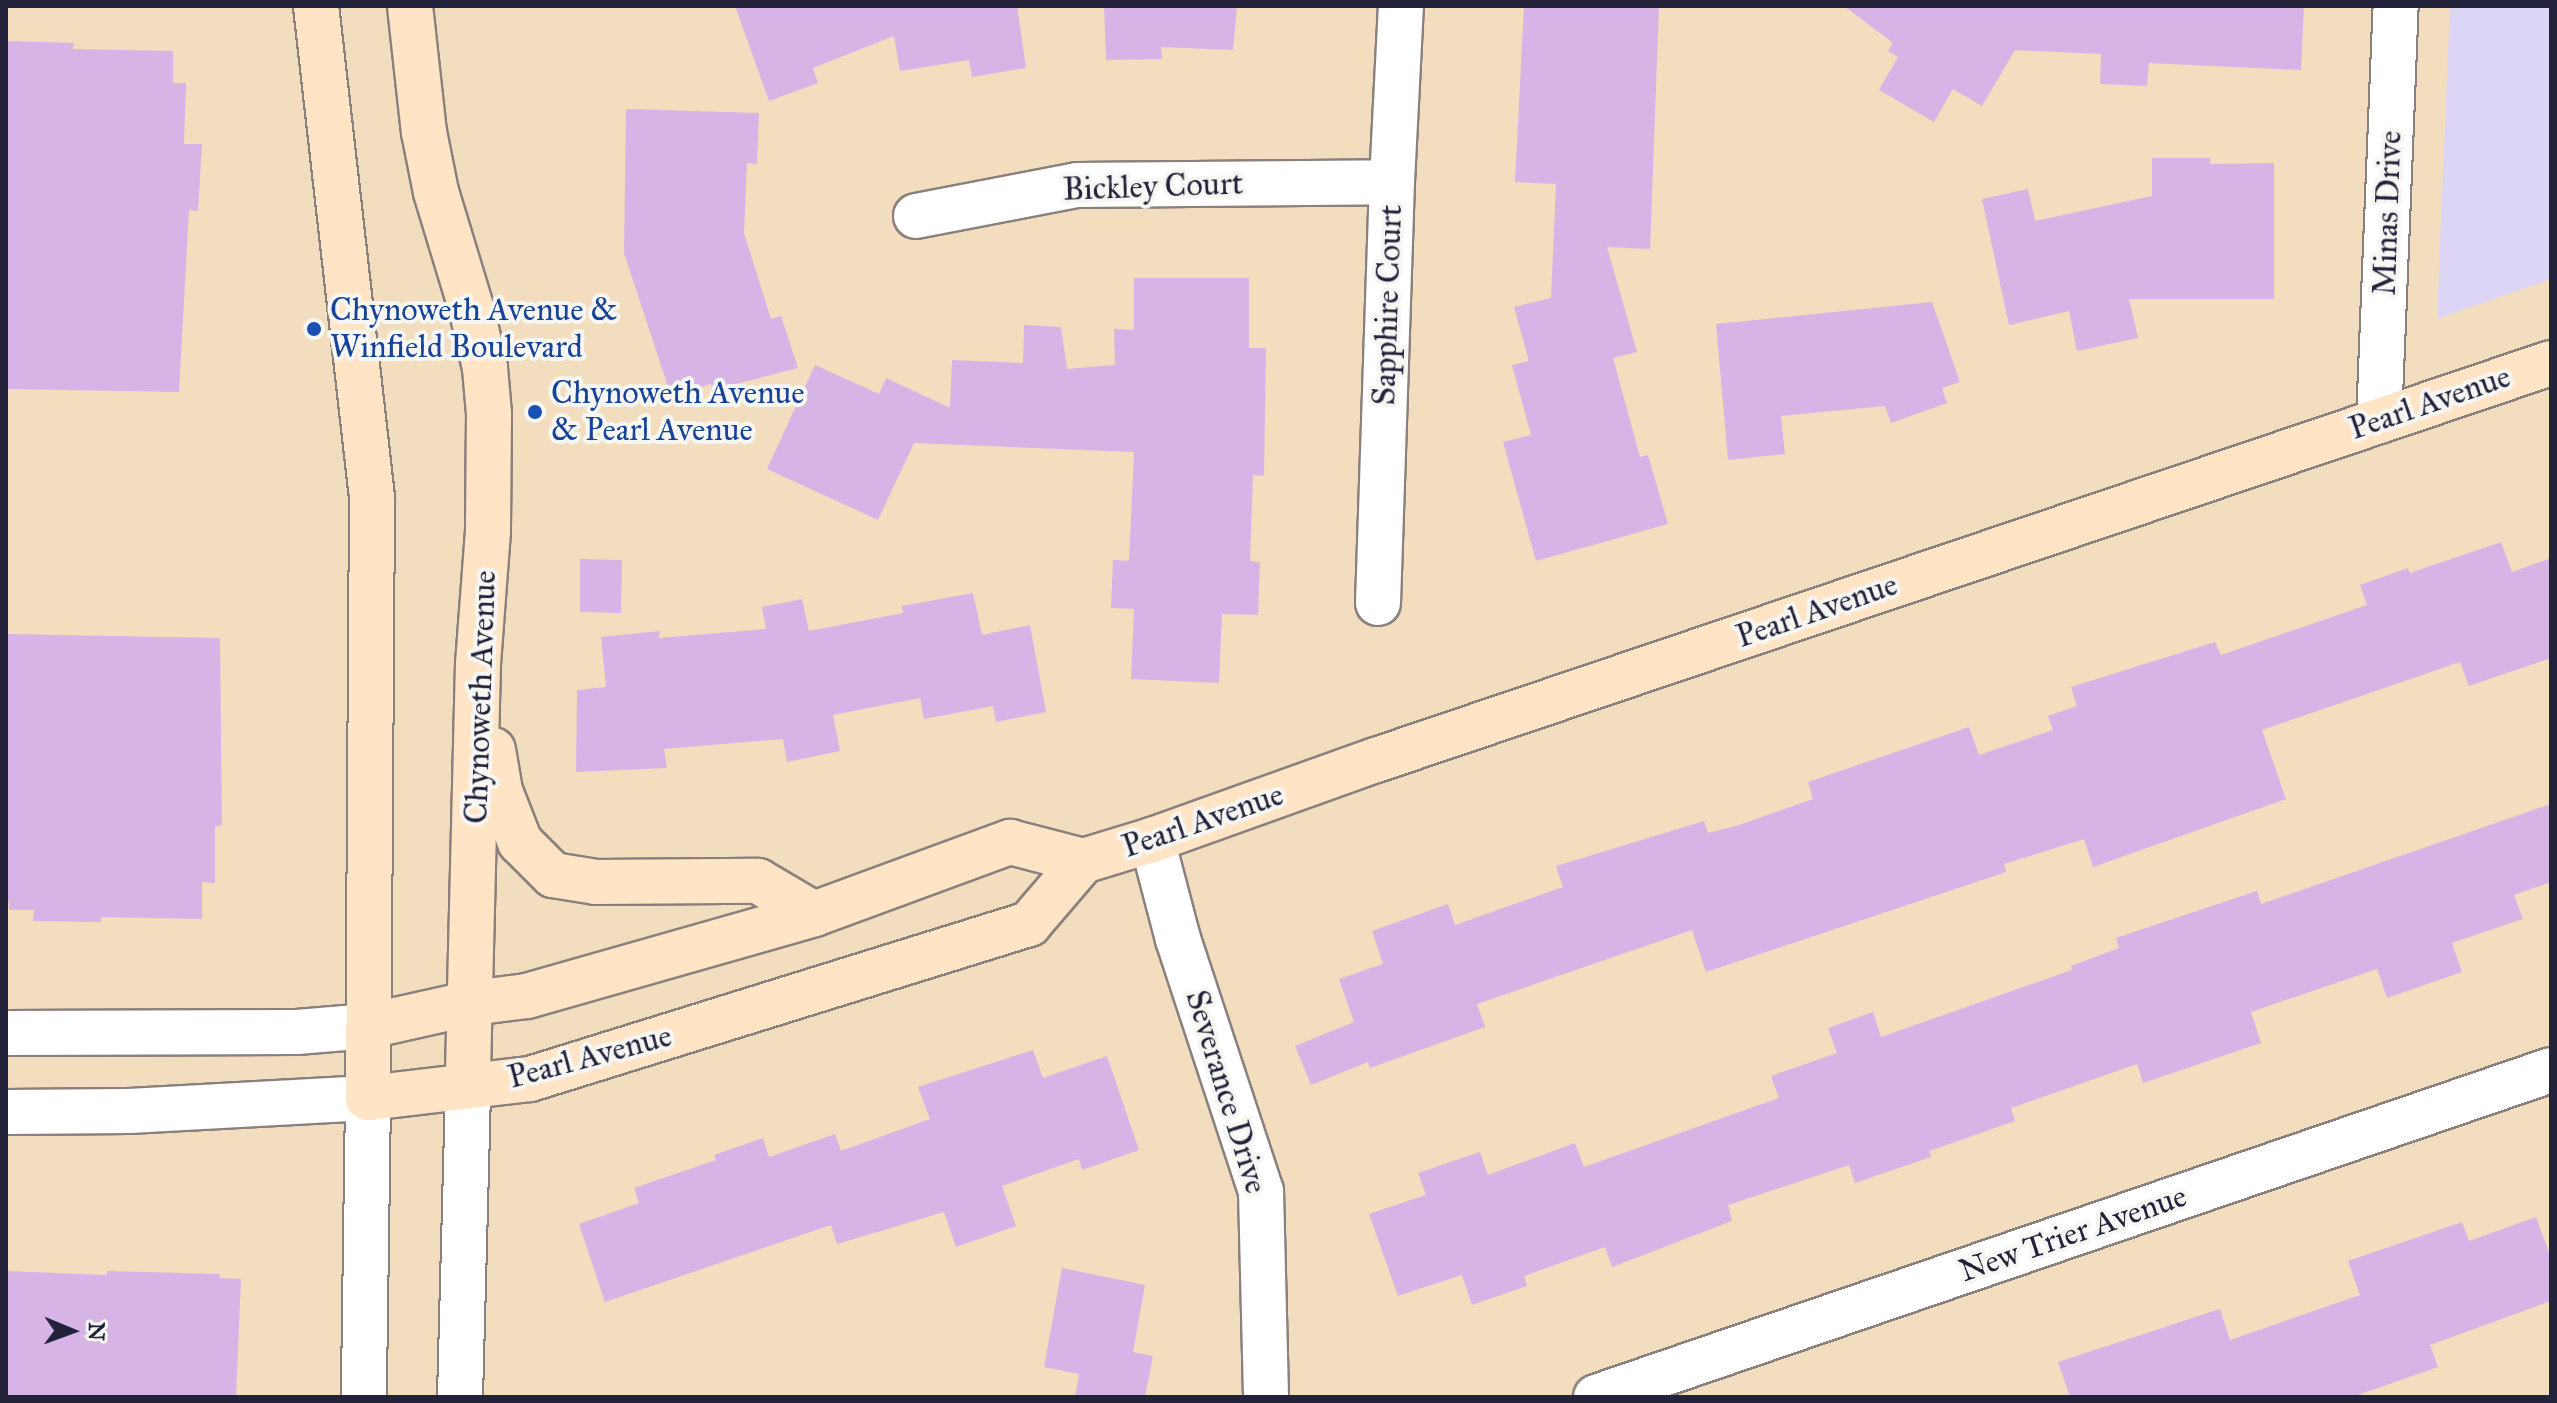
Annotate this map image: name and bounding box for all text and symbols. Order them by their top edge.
street label: Minas Drive [2366,130,2410,296]
street label: Bickley Court [1062,165,1244,209]
street label: Sapphire Court [1365,204,1411,406]
place label: Chynoweth Avenue & Winfield Boulevard [330,292,618,367]
marker: Chynoweth Avenue & Winfield Boulevard [305,320,323,338]
street label: Pearl Avenue [2344,358,2516,448]
place label: Chynoweth Avenue & Pearl Avenue [551,375,805,450]
marker: Chynoweth Avenue & Pearl Avenue [526,403,544,421]
street label: Pearl Avenue [1731,566,1903,656]
street label: Chynoweth Avenue [457,570,505,824]
street label: Pearl Avenue [1117,776,1289,866]
street label: Severance Drive [1177,986,1275,1198]
street label: Pearl Avenue [504,1017,676,1097]
street label: New Trier Avenue [1954,1177,2192,1291]
north arrow [32,1291,112,1371]
text: N [83,1322,110,1341]

